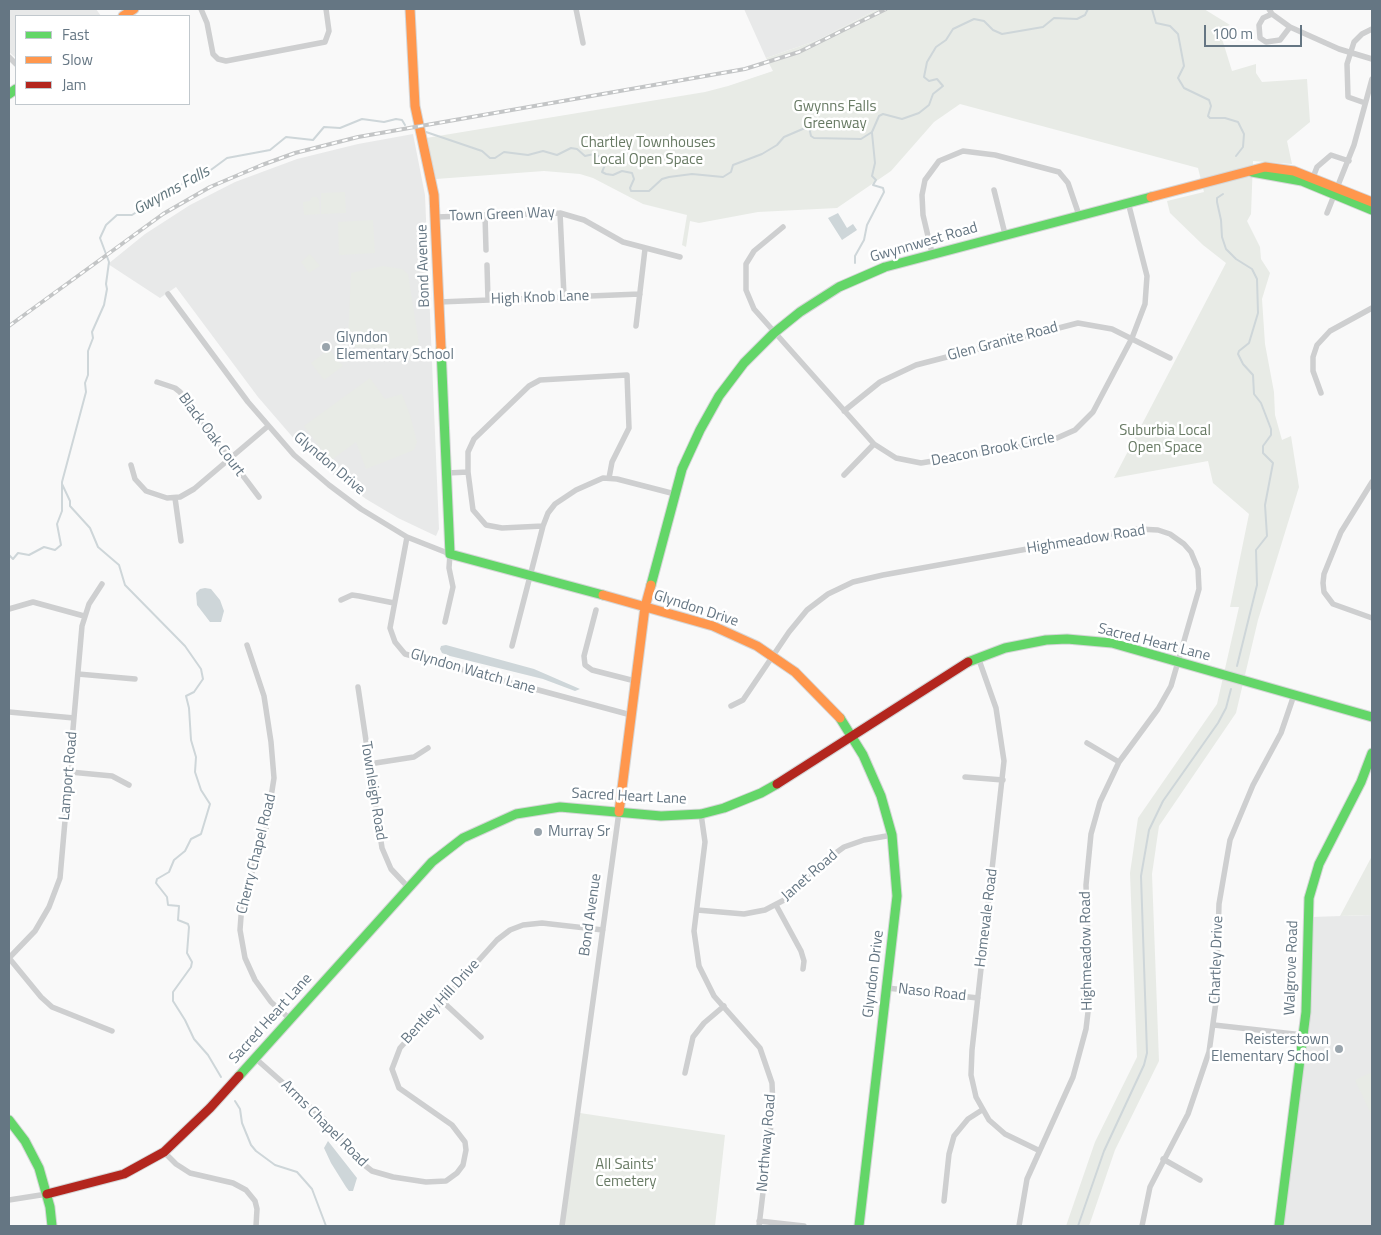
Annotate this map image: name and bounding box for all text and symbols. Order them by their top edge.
legend [15,15,190,105]
scale bar [1206,15,1304,47]
text: 100 m [1212,22,1253,45]
text: Fast [62,23,89,46]
text: Slow [62,48,93,71]
text: Jam [62,73,86,96]
park label: Gwynns Falls Greenway [793,98,877,133]
park label: Chartley Townhouses Local Open Space [581,134,715,169]
water label: Gwynns Falls [131,162,213,220]
street label: Town Green Way [449,204,555,226]
street label: Gwynnwest Road [868,219,980,267]
street label: Bond Avenue [414,224,434,308]
street label: High Knob Lane [490,287,590,309]
street label: Glen Granite Road [946,319,1060,365]
place label: Glyndon Elementary School [336,329,454,364]
marker: Glyndon Elementary School [320,341,332,353]
street label: Black Oak Court [174,390,248,480]
park label: Suburbia Local Open Space [1119,422,1211,457]
street label: Glyndon Drive [290,429,368,499]
street label: Deacon Brook Circle [930,429,1056,471]
street label: Highmeadow Road [1025,522,1147,558]
street label: Glyndon Drive [651,587,741,631]
street label: Sacred Heart Lane [1096,620,1212,666]
street label: Glyndon Watch Lane [408,646,538,698]
street label: Lamport Road [56,731,82,821]
street label: Townleigh Road [356,740,390,842]
street label: Sacred Heart Lane [571,785,687,809]
street label: Cherry Chapel Road [233,792,281,916]
place label: Murray Sr [548,823,610,841]
marker: Murray Sr [532,826,544,838]
street label: Janet Road [778,847,842,905]
street label: Homevale Road [972,868,1002,968]
street label: Bond Avenue [576,872,606,958]
street label: Highmeadow Road [1077,891,1097,1011]
street label: Chartley Drive [1206,915,1228,1005]
street label: Walgrove Road [1281,920,1303,1016]
street label: Glyndon Drive [860,929,888,1019]
street label: Bentley Hill Drive [398,956,484,1048]
street label: Sacred Heart Lane [226,970,316,1068]
street label: Naso Road [897,980,967,1006]
place label: Reisterstown Elementary School [1211,1031,1329,1066]
marker: Reisterstown Elementary School [1333,1043,1345,1055]
street label: Arms Chapel Road [277,1077,371,1171]
street label: Northway Road [754,1093,780,1193]
park label: All Saints' Cemetery [595,1156,657,1191]

